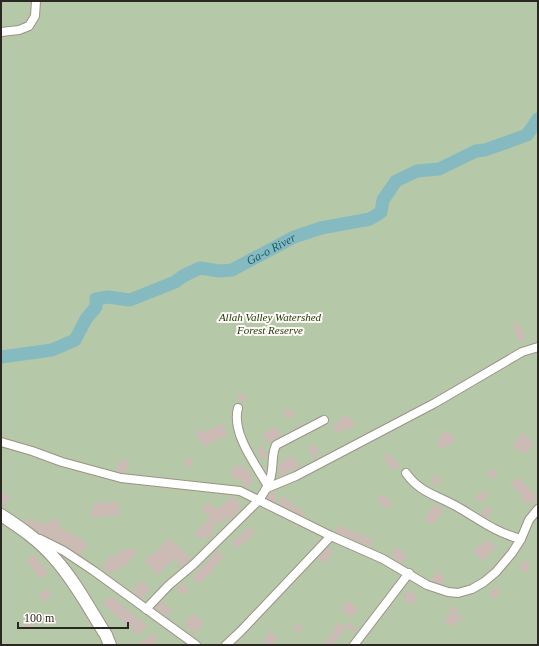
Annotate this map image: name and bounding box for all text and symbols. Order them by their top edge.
water label: Ga-o River [244,230,298,268]
park label: Allah Valley Watershed Forest Reserve [218,311,322,336]
scale bar [18,604,128,630]
text: 100 m [24,611,55,625]

